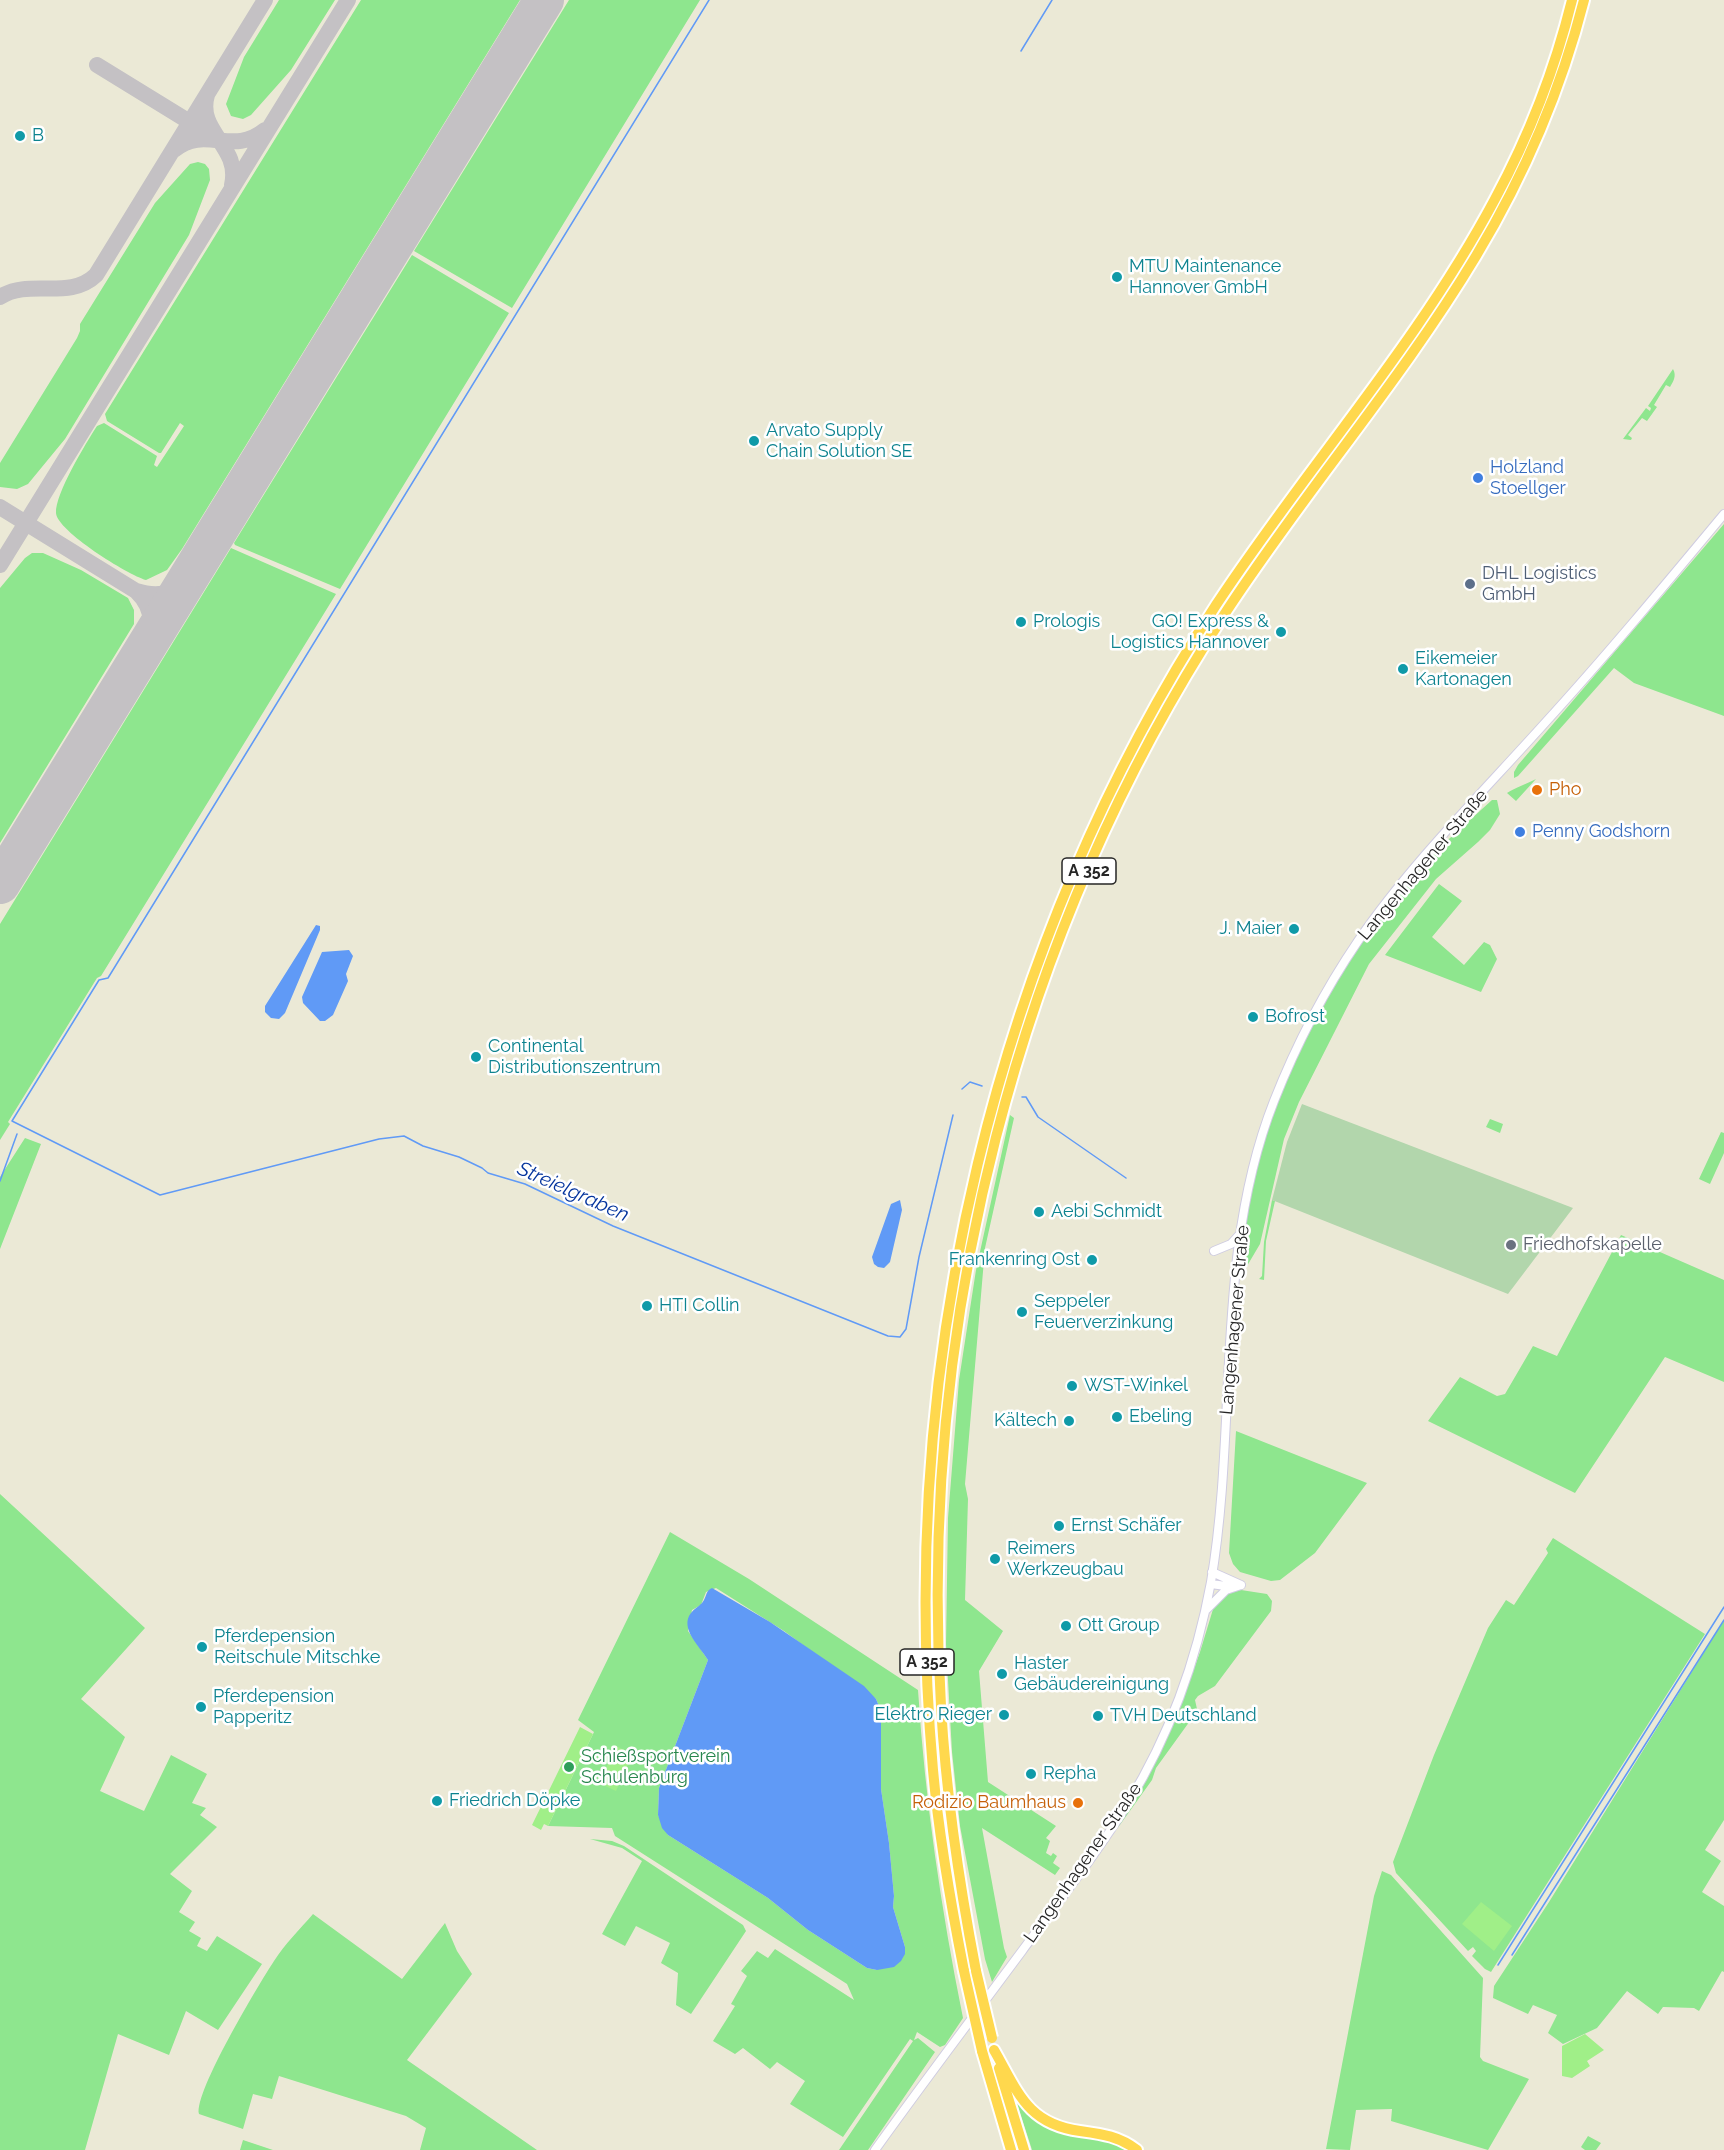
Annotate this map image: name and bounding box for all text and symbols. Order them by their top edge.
place label: B [32,125,44,147]
marker: B [13,129,27,143]
place label: MTU Maintenance Hannover GmbH [1129,256,1281,298]
marker: MTU Maintenance Hannover GmbH [1110,270,1124,284]
place label: Arvato Supply Chain Solution SE [766,420,913,462]
marker: Arvato Supply Chain Solution SE [747,434,761,448]
place label: Holzland Stoellger [1490,457,1566,500]
marker: Holzland Stoellger [1471,471,1485,485]
place label: DHL Logistics GmbH [1482,563,1597,606]
marker: DHL Logistics GmbH [1463,577,1477,591]
place label: Prologis [1033,611,1100,633]
place label: GO! Express & Logistics Hannover [1111,611,1269,654]
marker: Prologis [1014,615,1028,629]
marker: GO! Express & Logistics Hannover [1274,625,1288,639]
place label: Eikemeier Kartonagen [1415,648,1512,690]
marker: Eikemeier Kartonagen [1396,662,1410,676]
place label: Pho [1549,779,1581,801]
marker: Pho [1530,783,1544,797]
street label: Langenhagener Straße [1354,785,1492,945]
place label: Penny Godshorn [1532,821,1670,843]
marker: Penny Godshorn [1513,825,1527,839]
road number: A 352 [1062,858,1116,884]
place label: J. Maier [1219,918,1282,940]
marker: J. Maier [1287,922,1301,936]
place label: Bofrost [1265,1006,1325,1028]
marker: Bofrost [1246,1010,1260,1024]
place label: Continental Distributionszentrum [488,1036,661,1078]
marker: Continental Distributionszentrum [469,1050,483,1064]
water label: Streielgraben [514,1157,632,1227]
place label: Aebi Schmidt [1051,1201,1162,1223]
marker: Aebi Schmidt [1032,1205,1046,1219]
street label: Langenhagener Straße [1216,1224,1254,1416]
place label: Friedhofskapelle [1523,1234,1662,1256]
marker: Friedhofskapelle [1504,1238,1518,1252]
place label: Frankenring Ost [949,1249,1080,1271]
marker: Frankenring Ost [1085,1253,1099,1267]
place label: Seppeler Feuerverzinkung [1034,1291,1173,1334]
place label: HTI Collin [659,1295,740,1317]
marker: HTI Collin [640,1299,654,1313]
marker: Seppeler Feuerverzinkung [1015,1305,1029,1319]
place label: WST-Winkel [1084,1375,1188,1397]
marker: WST-Winkel [1065,1379,1079,1393]
place label: Ebeling [1129,1406,1192,1428]
place label: Kältech [994,1410,1057,1432]
marker: Ebeling [1110,1410,1124,1424]
marker: Kältech [1062,1414,1076,1428]
place label: Ernst Schäfer [1071,1515,1182,1537]
marker: Ernst Schäfer [1052,1519,1066,1533]
place label: Reimers Werkzeugbau [1007,1538,1124,1580]
marker: Reimers Werkzeugbau [988,1552,1002,1566]
place label: Ott Group [1078,1615,1160,1637]
marker: Ott Group [1059,1619,1073,1633]
place label: Pferdepension Reitschule Mitschke [214,1626,380,1668]
marker: Pferdepension Reitschule Mitschke [195,1640,209,1654]
road number: A 352 [900,1649,954,1675]
place label: Haster Gebäudereinigung [1014,1653,1169,1696]
marker: Haster Gebäudereinigung [995,1667,1009,1681]
place label: Pferdepension Papperitz [213,1686,334,1728]
marker: Pferdepension Papperitz [194,1700,208,1714]
place label: Elektro Rieger [875,1704,992,1726]
place label: TVH Deutschland [1110,1705,1257,1727]
marker: Elektro Rieger [997,1708,1011,1722]
marker: TVH Deutschland [1091,1709,1105,1723]
place label: Schießsportverein Schulenburg [581,1746,730,1788]
marker: Schießsportverein Schulenburg [562,1760,576,1774]
place label: Repha [1043,1763,1096,1785]
marker: Repha [1024,1767,1038,1781]
street label: Langenhagener Straße [1020,1779,1146,1947]
place label: Friedrich Döpke [449,1790,580,1812]
place label: Rodizio Baumhaus [912,1792,1066,1814]
marker: Friedrich Döpke [430,1794,444,1808]
marker: Rodizio Baumhaus [1071,1796,1085,1810]

